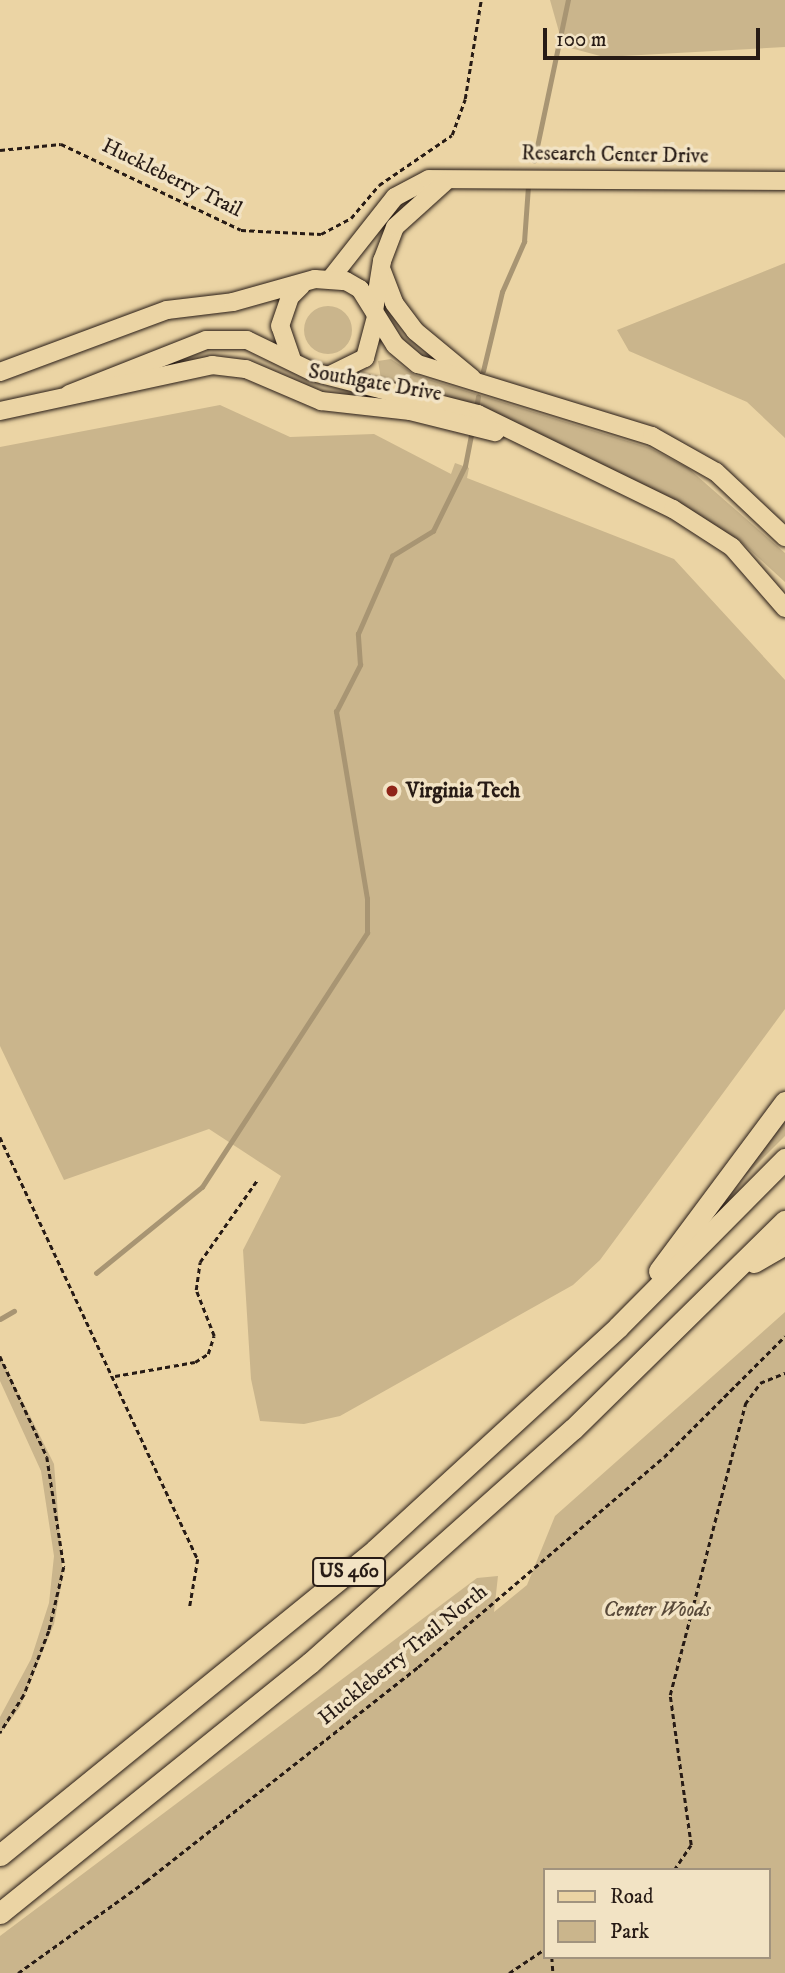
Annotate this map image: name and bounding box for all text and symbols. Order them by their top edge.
scale bar [547,14,764,58]
text: 100 m [556,27,607,53]
street label: Huckleberry Trail [98,133,246,223]
street label: Research Center Drive [521,141,709,169]
street label: Southgate Drive [306,359,444,407]
place label: Virginia Tech [406,778,520,804]
marker: Virginia Tech [384,783,400,799]
road number: US 460 [310,1556,388,1588]
street label: Huckleberry Trail North [314,1579,492,1731]
park label: Center Woods [603,1597,711,1623]
legend [544,1868,771,1959]
text: Road [610,1884,654,1910]
text: Park [610,1919,649,1945]

